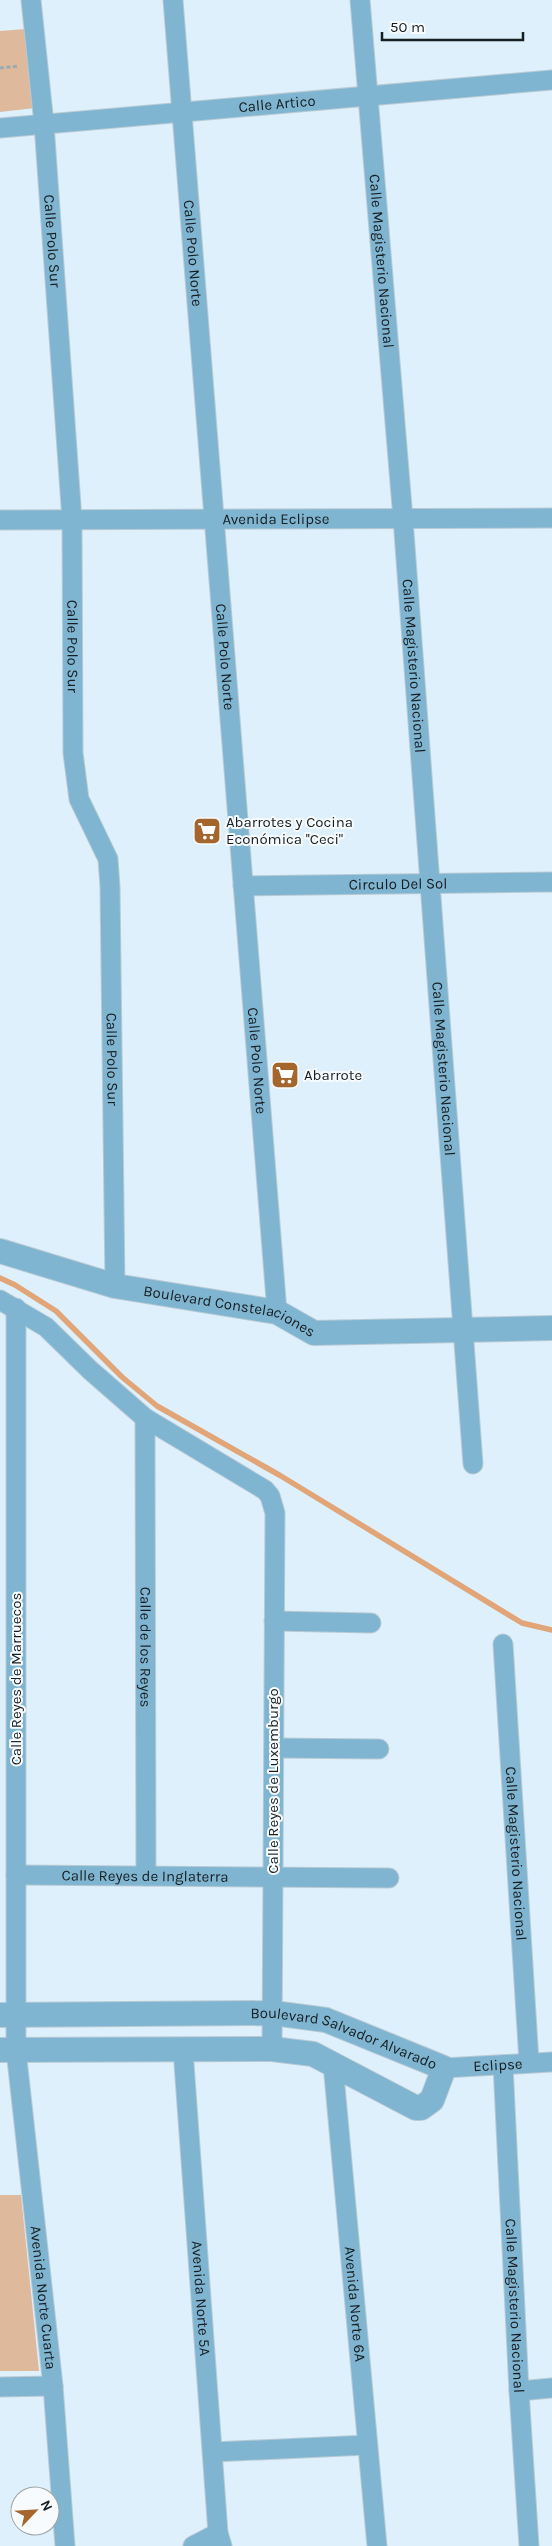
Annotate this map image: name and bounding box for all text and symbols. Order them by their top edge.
scale bar [382,10,523,42]
text: 50 m [390,18,425,36]
street label: Calle Artico [238,92,316,116]
street label: Calle Magisterio Nacional [365,173,398,349]
street label: Calle Polo Sur [40,194,65,289]
street label: Calle Polo Norte [180,199,206,307]
street label: Avenida Eclipse [222,510,330,528]
street label: Calle Magisterio Nacional [398,578,429,753]
street label: Calle Polo Sur [63,600,82,694]
street label: Calle Polo Norte [212,603,238,711]
place label: Abarrotes y Cocina Económica ''Ceci'' [226,813,353,848]
supermarket icon: Abarrotes y Cocina Económica ''Ceci'' [192,816,222,846]
street label: Circulo Del Sol [348,874,447,894]
street label: Calle Magisterio Nacional [428,981,459,1156]
street label: Calle Polo Norte [244,1007,270,1115]
street label: Calle Polo Sur [103,1012,122,1107]
supermarket icon: Abarrote [270,1060,300,1090]
place label: Abarrote [304,1066,362,1084]
street label: Boulevard Constelaciones [142,1282,318,1341]
street label: Calle de los Reyes [136,1587,155,1707]
street label: Calle Reyes de Marruecos [7,1593,25,1765]
street label: Calle Reyes de Luxemburgo [264,1688,282,1874]
street label: Calle Magisterio Nacional [502,1766,530,1941]
street label: Calle Reyes de Inglaterra [61,1866,229,1886]
street label: Boulevard Salvador Alvarado [250,2004,440,2073]
street label: Eclipse [473,2055,523,2075]
street label: Calle Magisterio Nacional [502,2218,528,2393]
street label: Avenida Norte Cuarta [26,2225,60,2370]
street label: Avenida Norte 5A [188,2240,214,2357]
street label: Avenida Norte 6A [341,2246,369,2363]
north arrow [10,2486,60,2536]
text: N [37,2498,56,2514]

